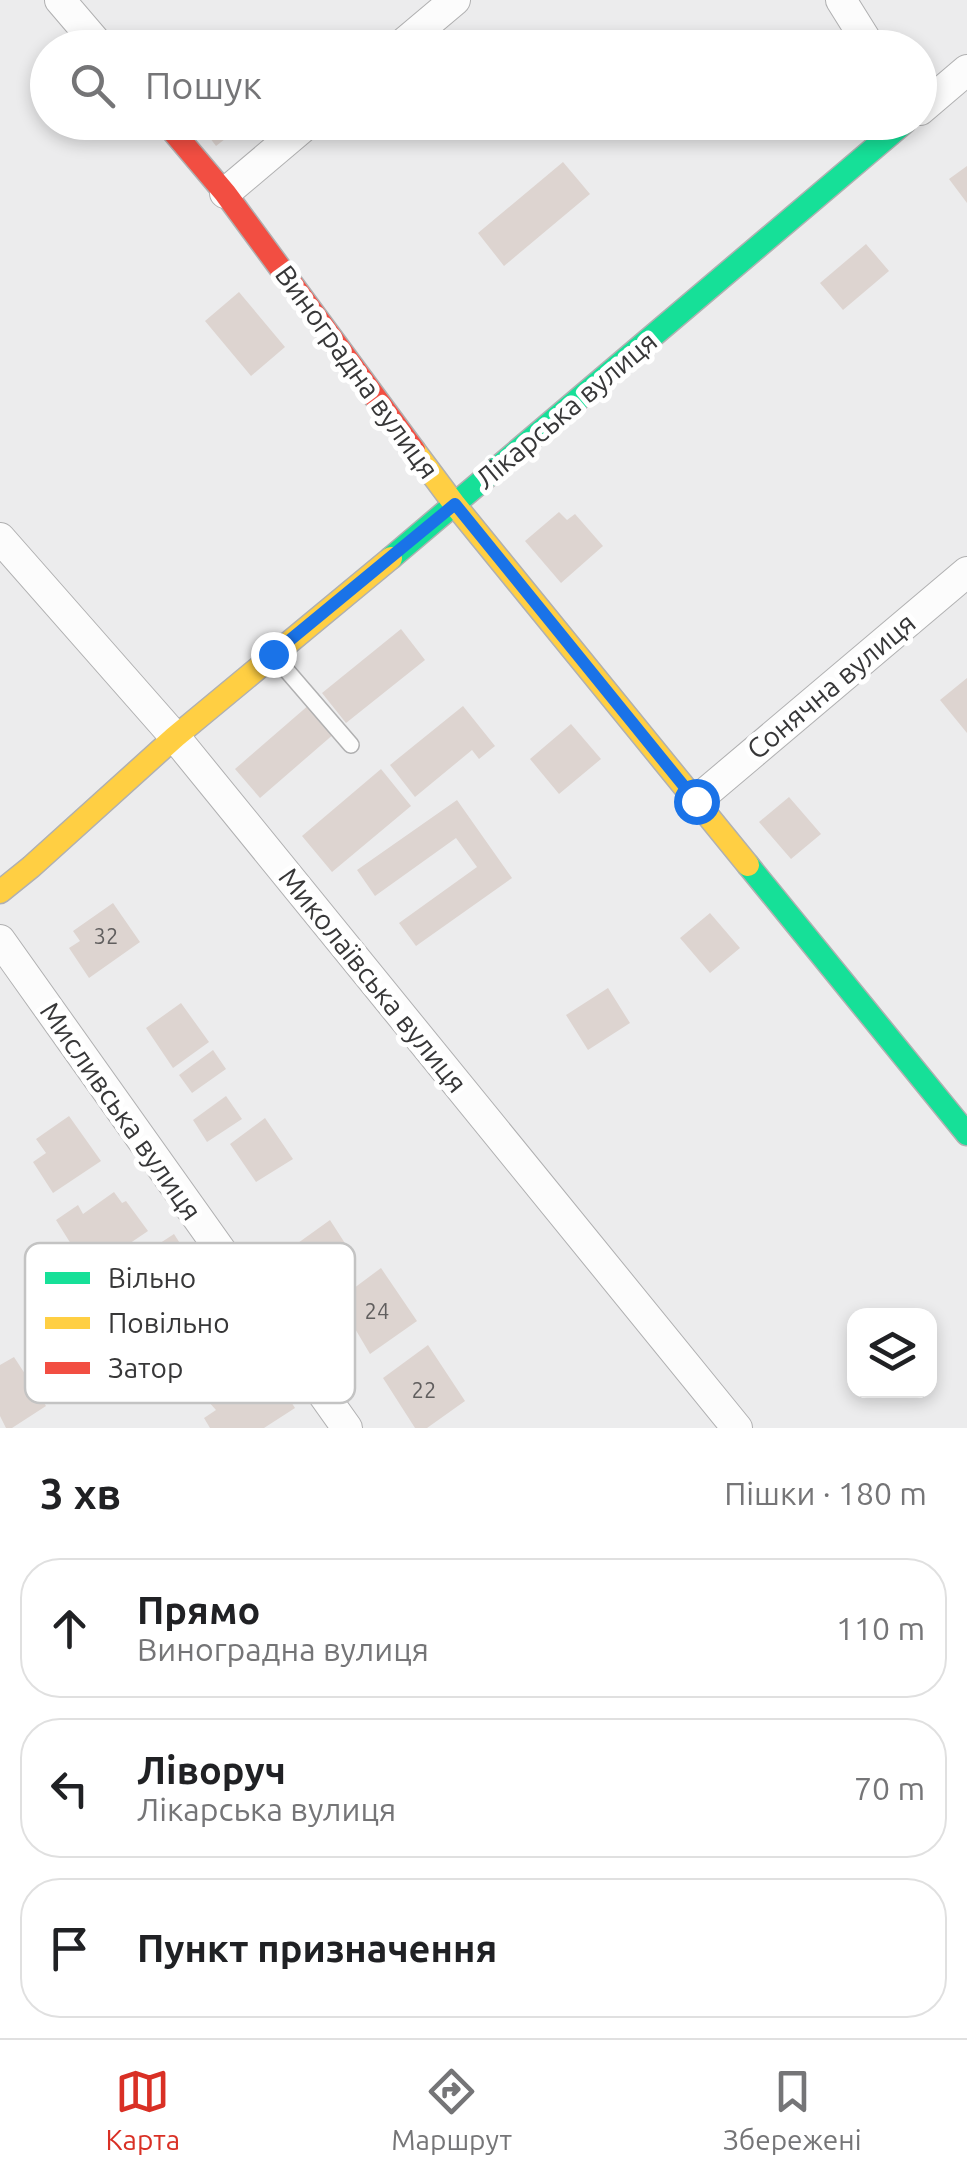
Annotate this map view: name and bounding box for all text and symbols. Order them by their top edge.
search box [30,30,937,140]
icon: search [65,58,120,113]
text: Пошук [145,64,262,106]
street label: Виноградна вулиця [270,259,445,484]
street label: Лікарська вулиця [469,325,663,494]
street label: Сонячна вулиця [740,606,921,765]
route end [251,632,297,678]
route start [674,779,720,825]
street label: Миколаївська вулиця [273,861,473,1098]
house number: 32 [94,923,118,948]
street label: Мисливська вулиця [35,996,208,1225]
legend [25,1243,355,1403]
text: Вільно [108,1262,196,1293]
house number: 24 [365,1298,389,1323]
text: Повільно [108,1307,230,1338]
map controls [847,1308,937,1398]
button: layers [847,1308,937,1398]
text: Затор [108,1352,183,1383]
house number: 22 [412,1377,436,1402]
text: 3 хв [40,1470,121,1517]
text: Пішки · 180 m [724,1475,927,1511]
text: Прямо [137,1589,260,1631]
icon: ahead [42,1601,97,1656]
text: 110 m [836,1610,925,1646]
text: Виноградна вулиця [137,1631,429,1667]
text: Ліворуч [137,1749,286,1791]
icon: left [42,1761,97,1816]
text: 70 m [854,1770,925,1806]
text: Лікарська вулиця [137,1791,396,1827]
icon: arrive [42,1921,97,1976]
text: Пункт призначення [137,1927,497,1969]
tab: Карта [106,2064,180,2155]
tab: Маршрут [391,2064,512,2155]
tab: Збережені [723,2064,861,2155]

